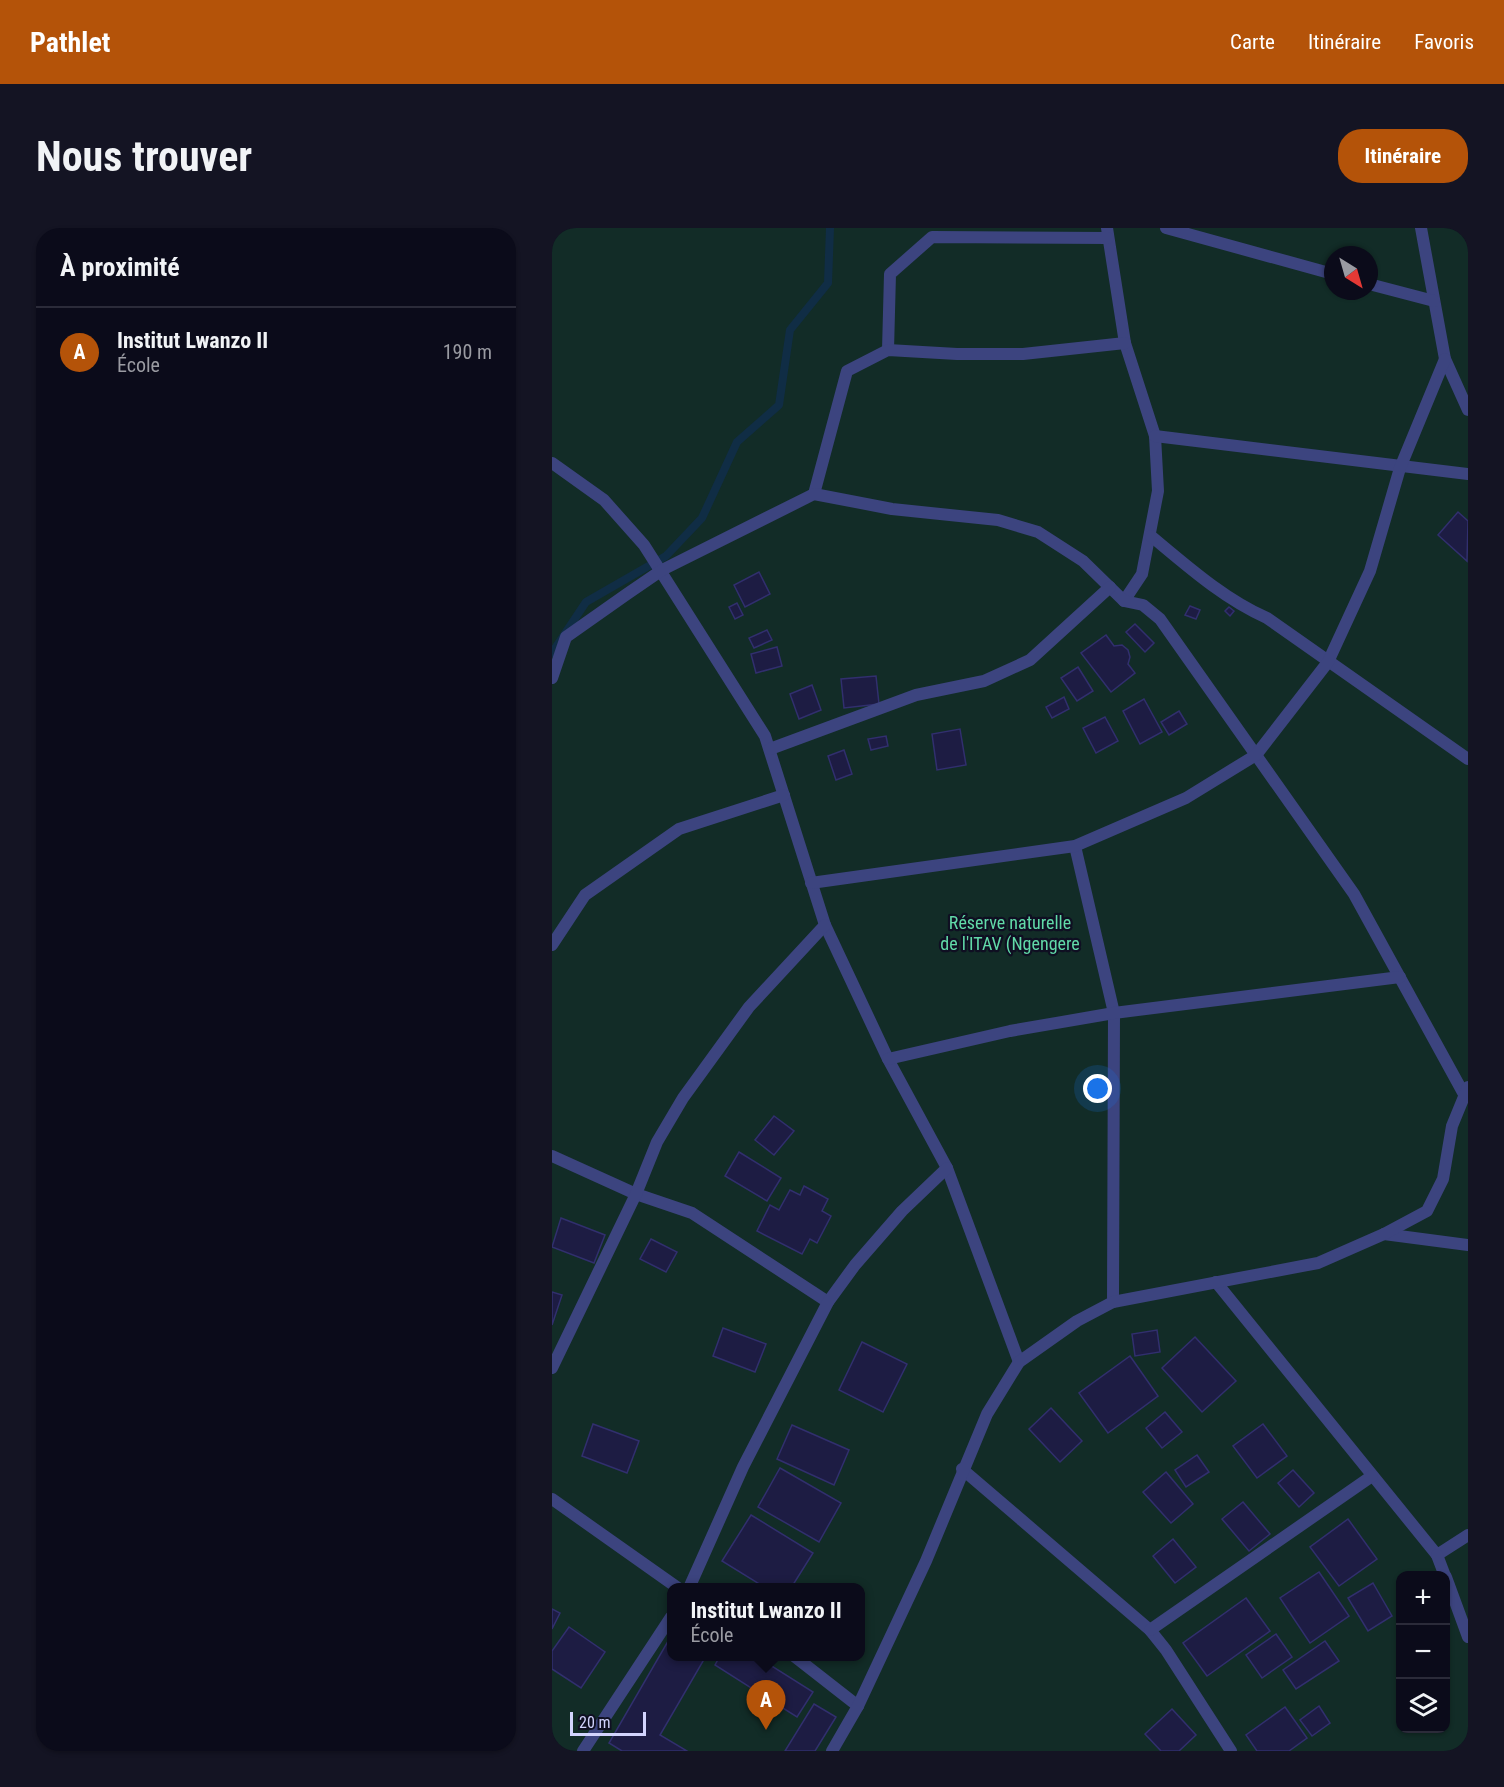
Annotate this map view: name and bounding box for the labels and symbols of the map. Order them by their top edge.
north arrow [1324,246,1378,300]
park label: Réserve naturelle de l'ITAV (Ngengere [940,912,1080,955]
your location [1083,1074,1112,1103]
pin: A [746,1680,786,1730]
scale bar [570,1709,646,1736]

